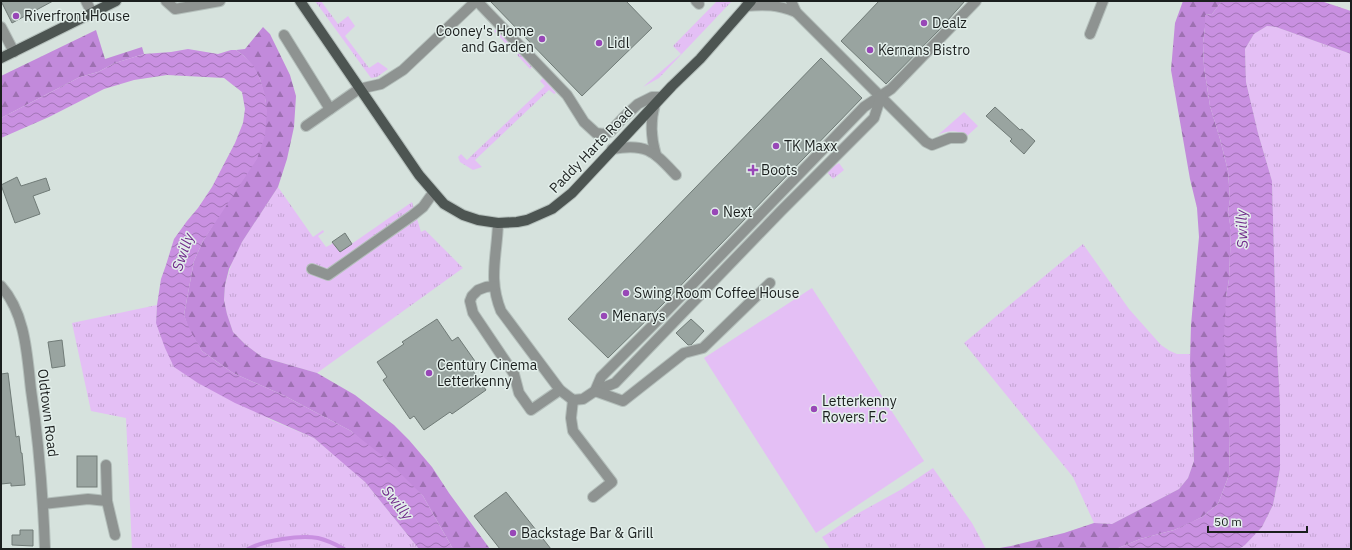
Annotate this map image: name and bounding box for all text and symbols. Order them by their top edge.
place label: Riverfront House [24,7,130,25]
marker: Riverfront House [11,11,21,21]
place label: Dealz [932,14,967,32]
marker: Dealz [919,18,929,28]
place label: Cooney's Home and Garden [436,22,534,56]
marker: Cooney's Home and Garden [537,34,547,44]
place label: Lidl [607,34,630,52]
marker: Lidl [594,38,604,48]
place label: Kernans Bistro [878,41,970,59]
marker: Kernans Bistro [865,45,875,55]
street label: Paddy Harte Road [545,103,637,197]
place label: TK Maxx [784,137,837,155]
marker: TK Maxx [771,141,781,151]
place label: Boots [761,161,798,179]
marker: Boots [748,165,758,175]
place label: Next [723,203,753,221]
marker: Next [710,207,720,217]
water label: Swilly [1231,209,1252,249]
water label: Swilly [167,230,198,273]
place label: Swing Room Coffee House [634,284,800,302]
marker: Swing Room Coffee House [621,288,631,298]
place label: Menarys [612,307,666,325]
marker: Menarys [599,311,609,321]
place label: Century Cinema Letterkenny [437,356,538,390]
street label: Oldtown Road [34,368,62,458]
marker: Century Cinema Letterkenny [424,368,434,378]
place label: Letterkenny Rovers F.C [822,392,897,426]
marker: Letterkenny Rovers F.C [809,404,819,414]
water label: Swilly [378,482,417,524]
scale bar [1208,508,1307,534]
text: 50 m [1214,514,1242,529]
place label: Backstage Bar & Grill [521,524,653,542]
marker: Backstage Bar & Grill [508,528,518,538]

